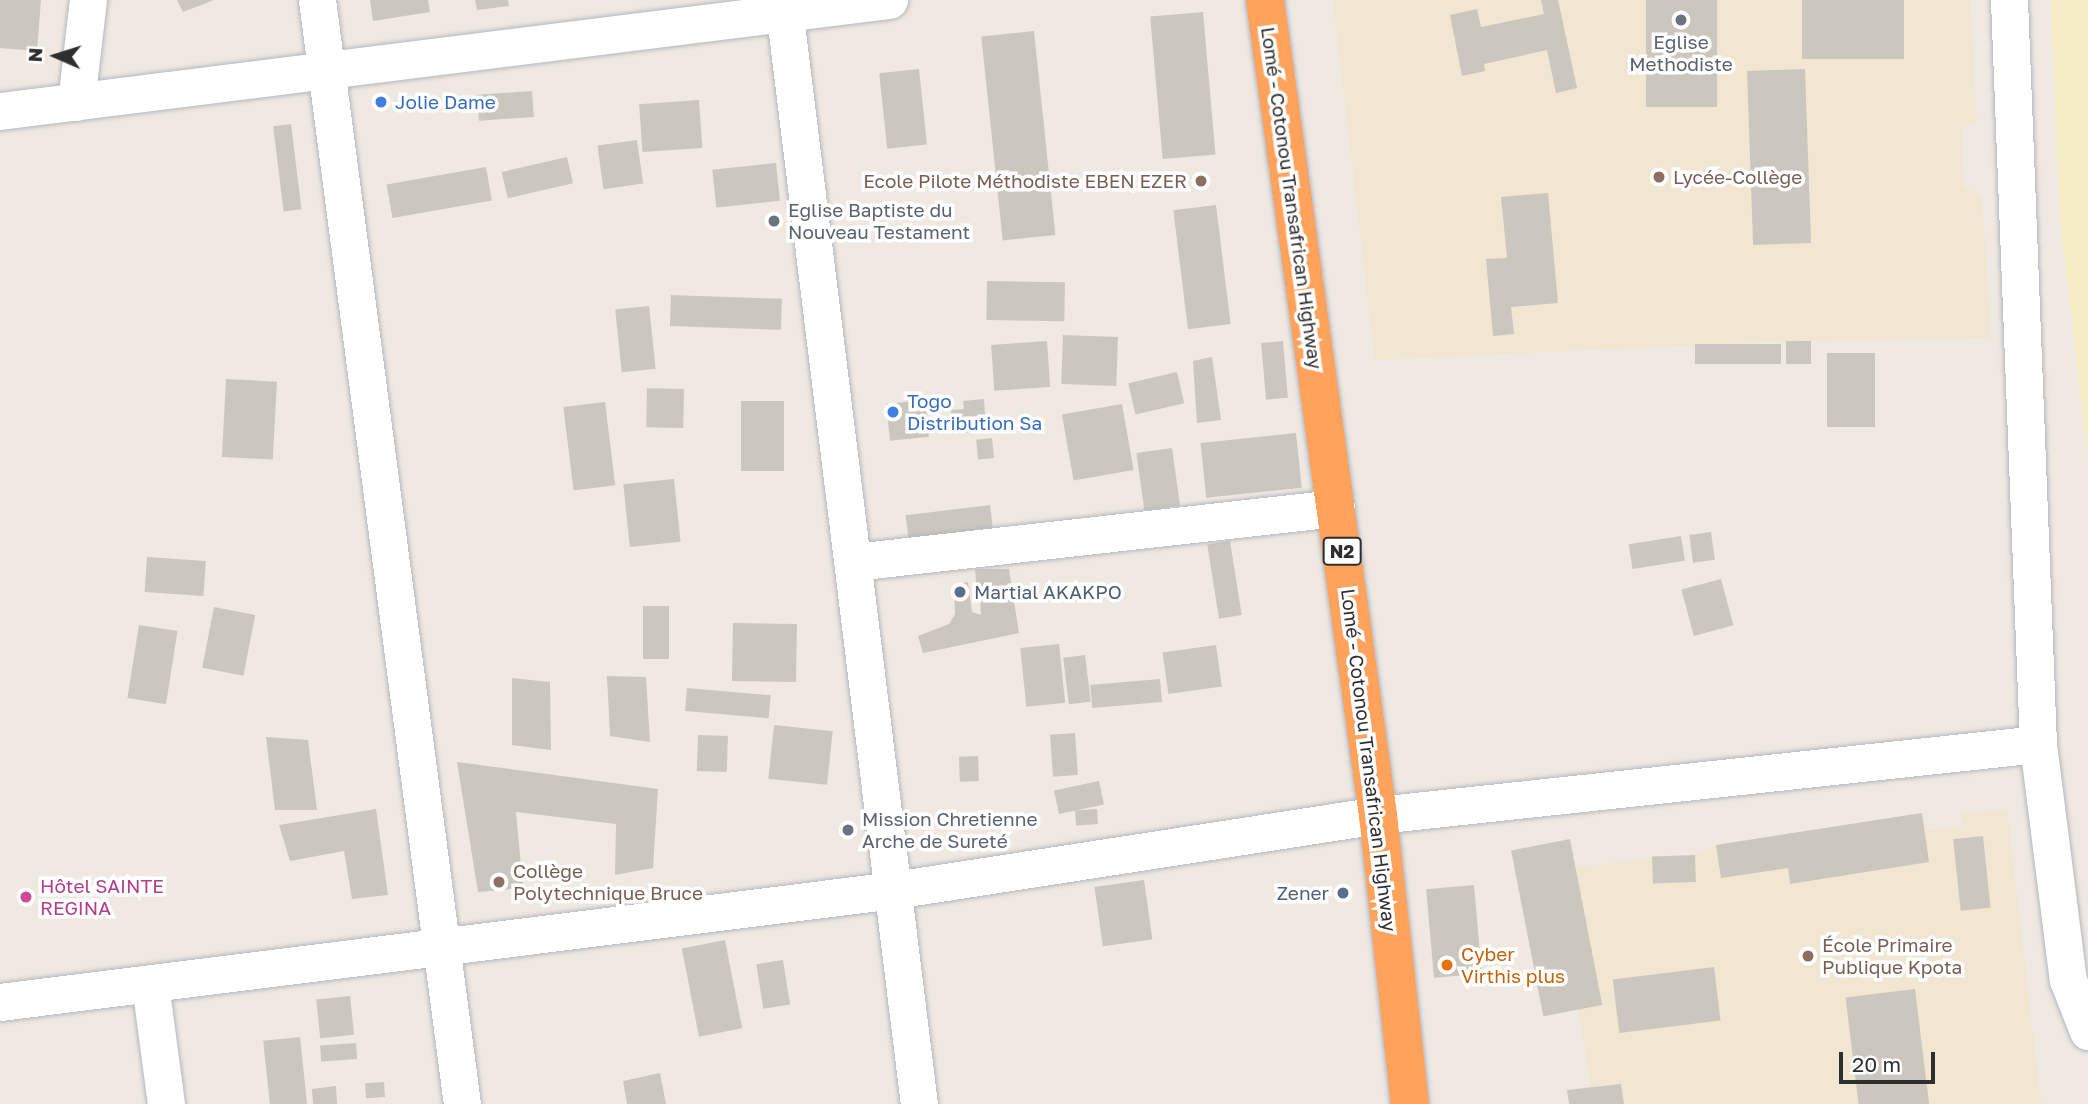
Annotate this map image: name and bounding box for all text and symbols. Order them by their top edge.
marker: Eglise Methodiste [1673,12,1689,28]
north arrow [21,21,91,91]
street label: Lomé - Cotonou Transafrican Highway [1257,25,1327,371]
place label: Eglise Methodiste [1629,31,1733,75]
text: N [23,47,46,63]
place label: Jolie Dame [395,91,496,113]
marker: Jolie Dame [373,94,389,110]
place label: Lycée-Collège [1673,166,1802,188]
marker: Lycée-Collège [1651,169,1667,185]
place label: Ecole Pilote Méthodiste EBEN EZER [863,170,1187,192]
marker: Ecole Pilote Méthodiste EBEN EZER [1193,173,1209,189]
place label: Eglise Baptiste du Nouveau Testament [788,199,970,243]
marker: Eglise Baptiste du Nouveau Testament [766,213,782,229]
place label: Togo Distribution Sa [907,390,1042,434]
marker: Togo Distribution Sa [885,404,901,420]
road number: N2 [1321,536,1363,566]
place label: Martial AKAKPO [974,581,1122,603]
marker: Martial AKAKPO [952,584,968,600]
street label: Lomé - Cotonou Transafrican Highway [1337,587,1401,933]
place label: Mission Chretienne Arche de Sureté [862,808,1037,852]
marker: Mission Chretienne Arche de Sureté [840,822,856,838]
place label: Collège Polytechnique Bruce [513,860,703,904]
marker: Collège Polytechnique Bruce [491,874,507,890]
place label: Hôtel SAINTE REGINA [40,875,164,919]
place label: Zener [1277,882,1329,904]
marker: Zener [1335,885,1351,901]
marker: Hôtel SAINTE REGINA [18,889,34,905]
place label: École Primaire Publique Kpota [1822,934,1962,978]
place label: Cyber Virthis plus [1461,943,1565,987]
marker: École Primaire Publique Kpota [1800,948,1816,964]
marker: Cyber Virthis plus [1439,957,1455,973]
scale bar [1843,1038,1939,1082]
text: 20 m [1852,1051,1901,1077]

